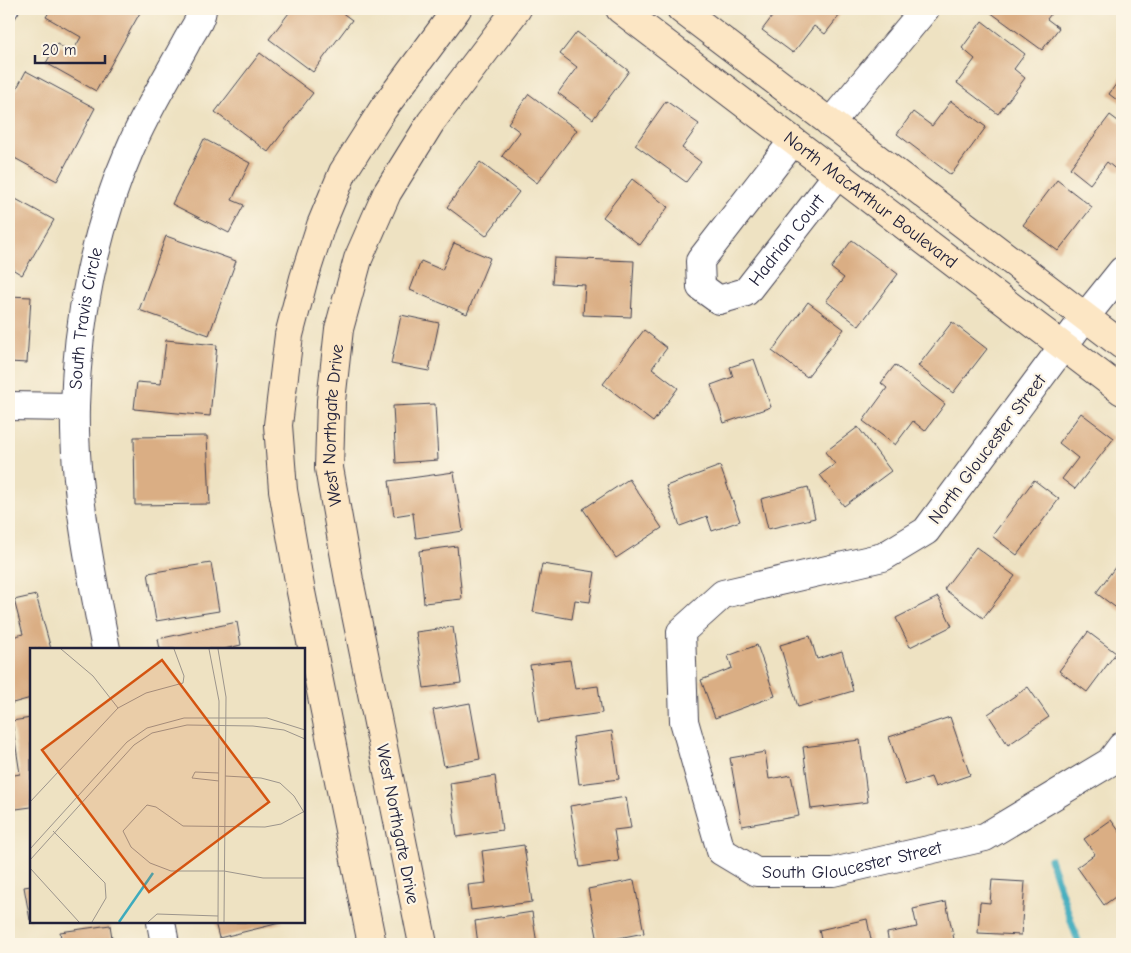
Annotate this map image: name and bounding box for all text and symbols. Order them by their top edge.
scale bar [35,32,105,64]
text: 20 m [42,41,76,59]
street label: North MacArthur Boulevard [779,127,961,273]
street label: Hadrian Court [745,190,830,290]
street label: South Travis Circle [66,245,107,390]
street label: West Northgate Drive [319,343,348,508]
street label: North Gloucester Street [924,370,1051,528]
inset map [30,648,305,923]
street label: West Northgate Drive [372,742,423,906]
street label: South Gloucester Street [762,837,945,884]

